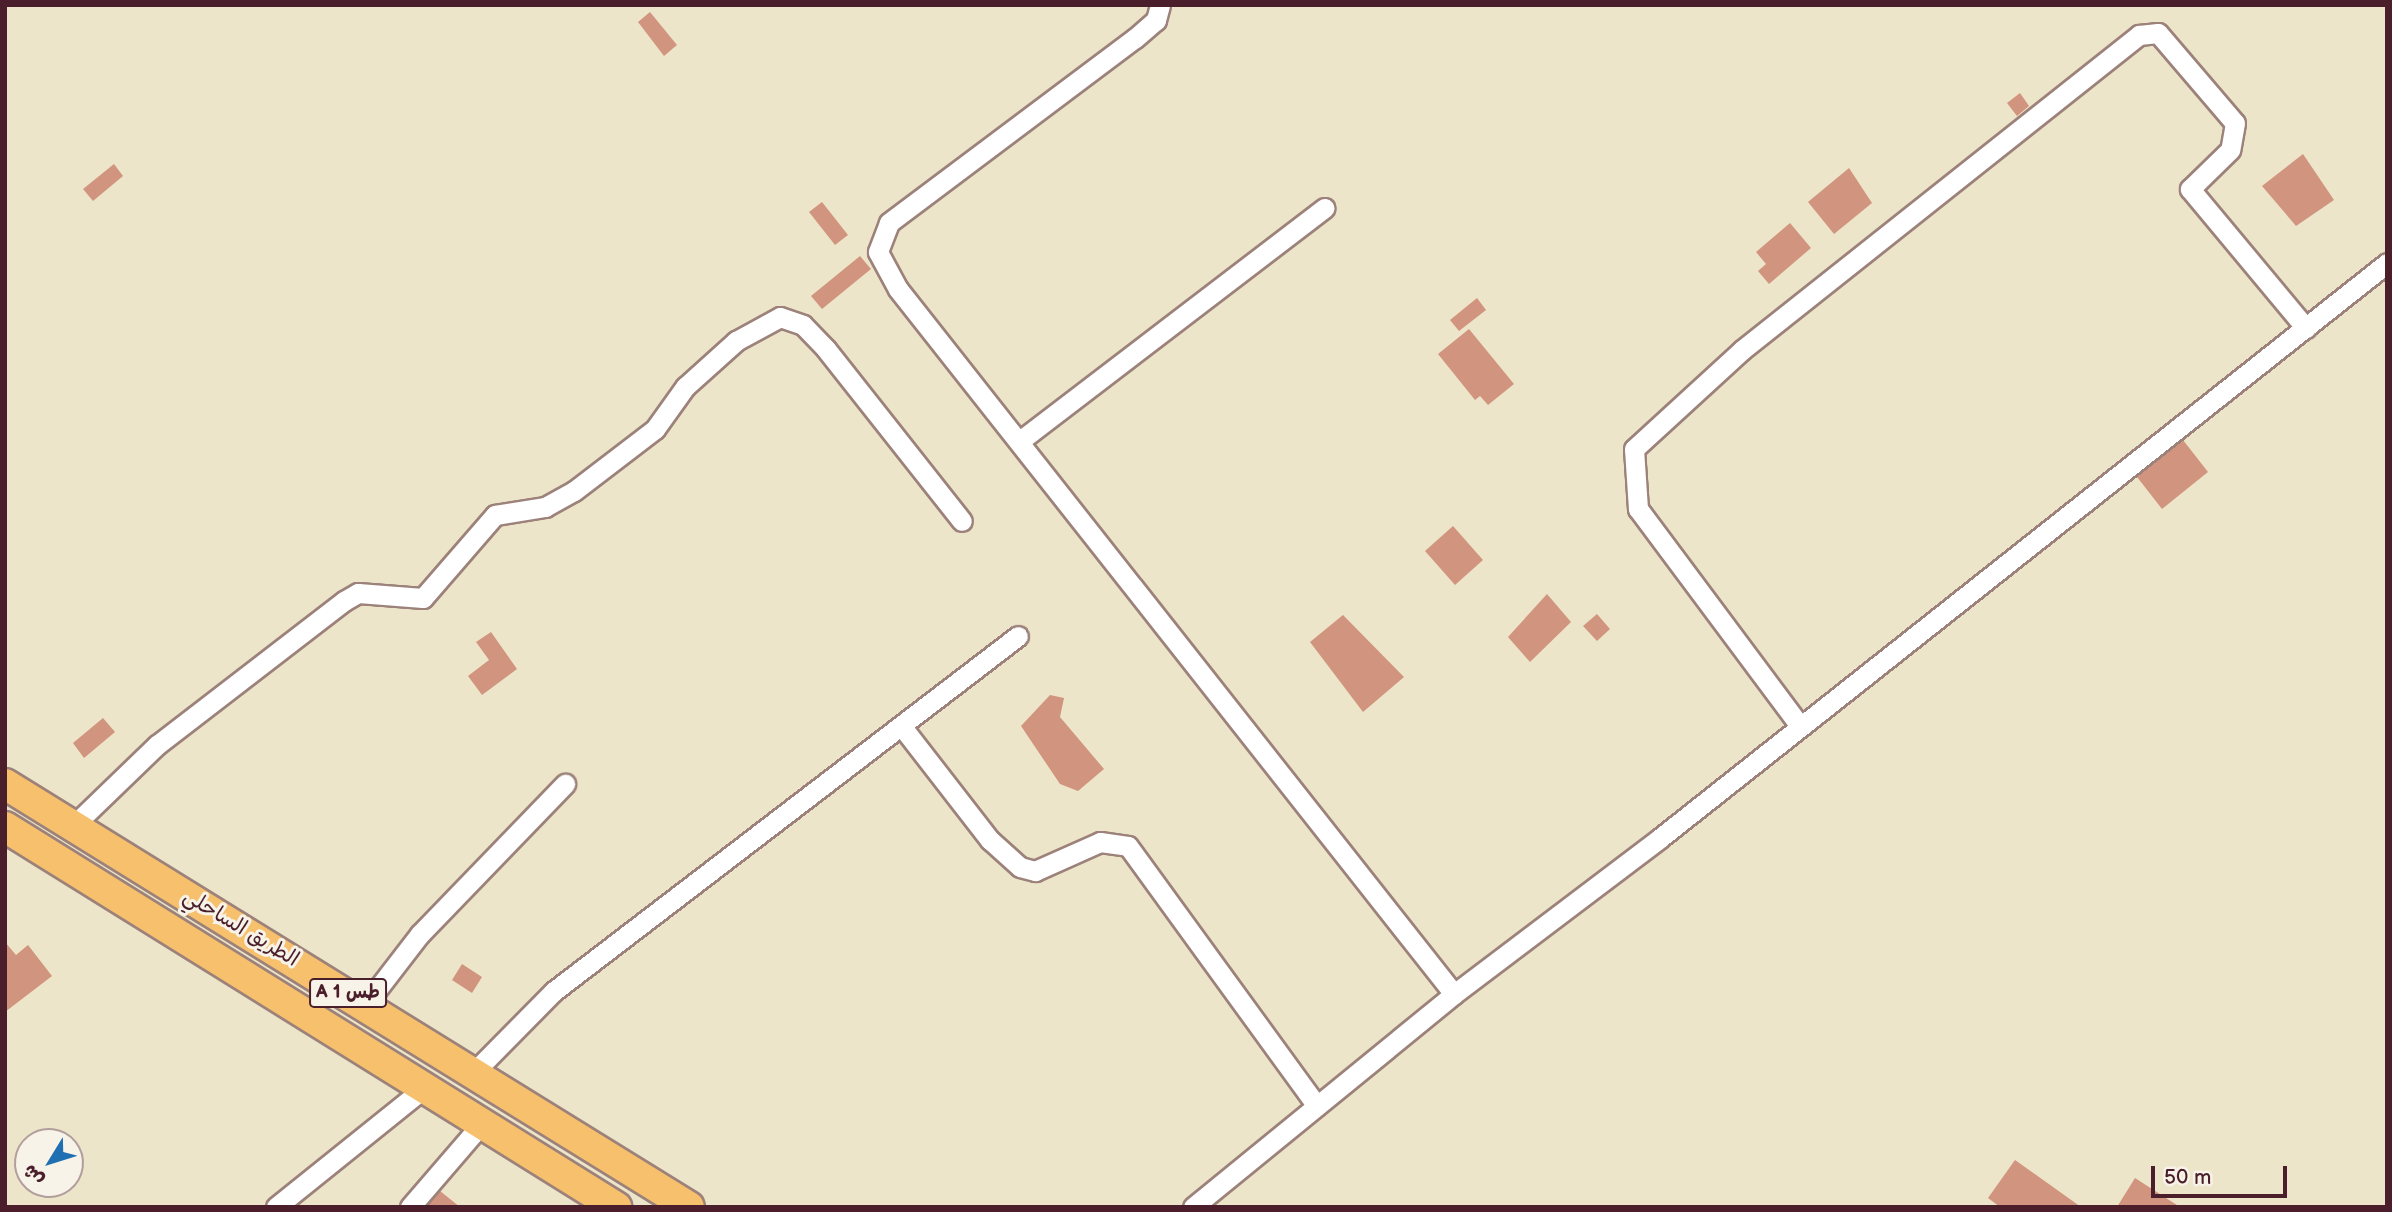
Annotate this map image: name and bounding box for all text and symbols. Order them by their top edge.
street label: الطريق الساحلي [179,884,303,972]
road number: A 1 طس [308,978,388,1009]
north arrow [14,1128,84,1198]
scale bar [2154,1152,2290,1196]
text: ش [18,1160,49,1190]
text: 50 m [2164,1165,2211,1190]

